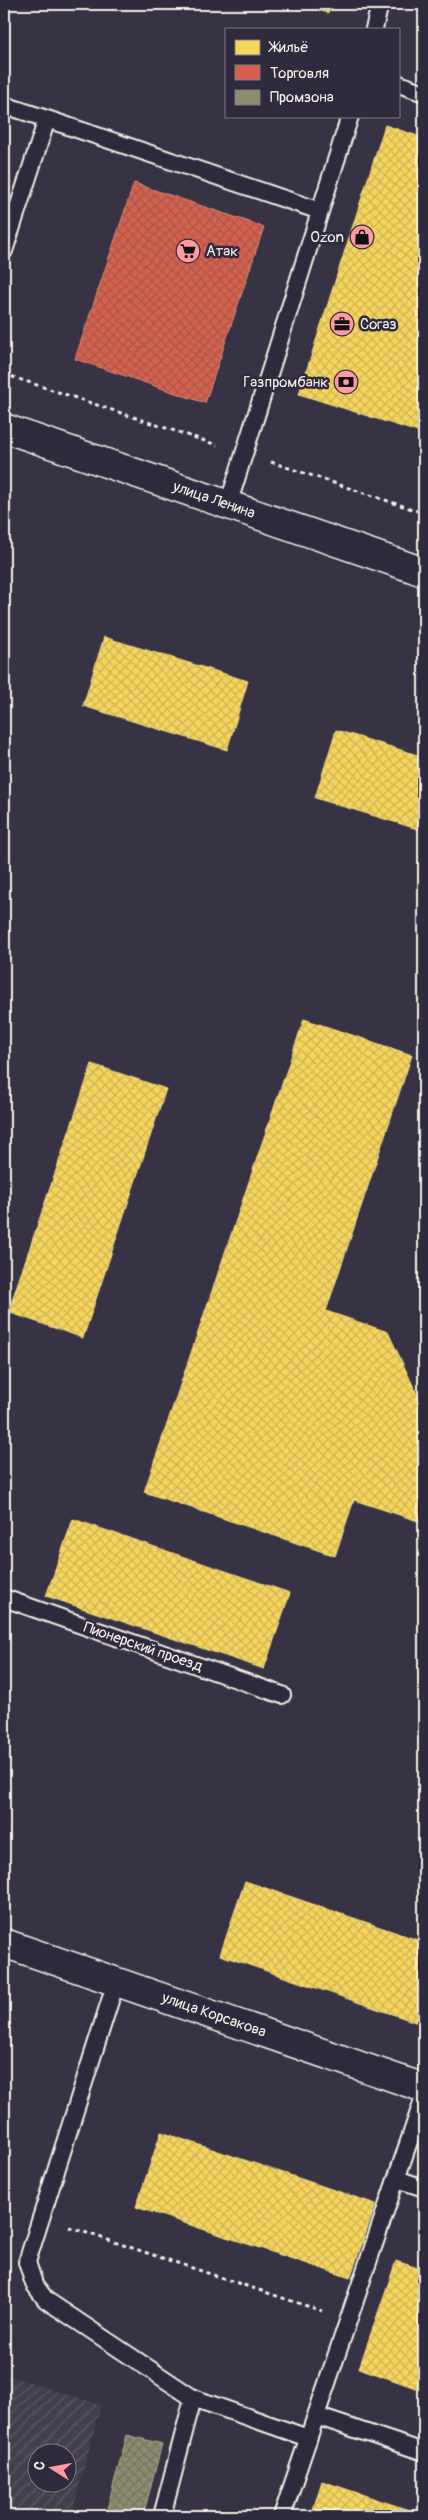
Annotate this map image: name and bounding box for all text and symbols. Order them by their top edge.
legend [225,28,400,118]
text: Жильё [268,38,309,57]
text: Торговля [270,64,329,83]
text: Промзона [270,88,334,107]
shop icon: Ozon [349,224,375,250]
place label: Ozon [310,228,344,247]
supermarket icon: Атак [175,238,201,264]
place label: Атак [206,242,238,261]
office icon: Согаз [329,311,355,337]
place label: Согаз [360,315,397,334]
bank icon: Газпромбанк [333,369,359,395]
place label: Газпромбанк [243,373,328,392]
street label: улица Ленина [169,477,258,523]
street label: Пионерский проезд [81,1618,205,1676]
street label: улица Корсакова [158,1988,269,2042]
north arrow [28,2442,78,2492]
text: С [31,2459,49,2471]

